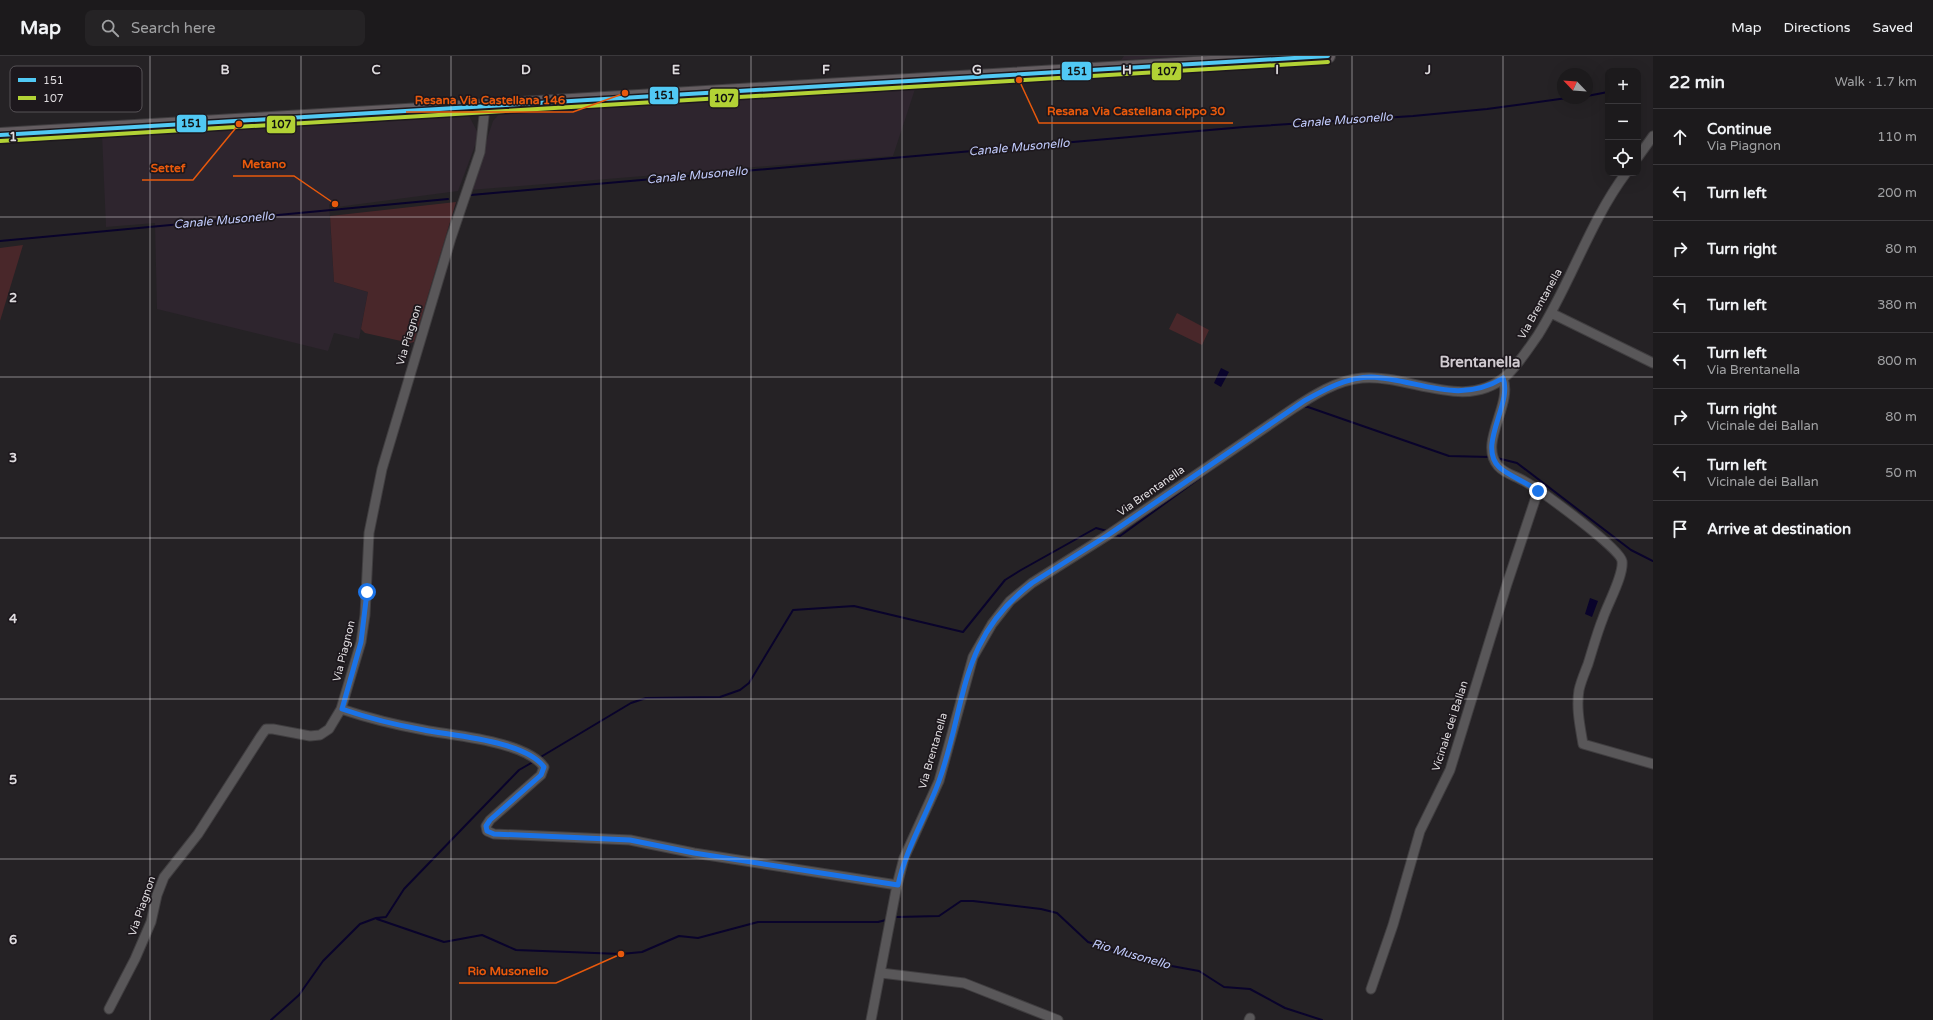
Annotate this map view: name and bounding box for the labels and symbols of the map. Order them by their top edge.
line badge: 151 [1061,61,1092,81]
text: B [220,62,230,78]
text: C [371,62,381,78]
text: D [521,62,531,78]
text: E [672,62,680,78]
text: F [822,62,830,78]
text: G [972,62,982,78]
text: H [1122,62,1132,78]
line badge: 107 [1151,62,1182,81]
text: I [1275,62,1279,78]
text: J [1424,62,1431,78]
text: 151 [1067,65,1087,78]
text: 107 [1157,65,1177,78]
legend [10,66,142,112]
north arrow [1557,68,1593,104]
text: 151 [43,74,64,87]
line badge: 151 [649,86,679,105]
callout: Resana Via Castellana 146 [406,88,573,112]
line badge: 107 [709,88,739,108]
text: 151 [654,89,674,102]
text: 107 [43,92,64,105]
text: 107 [714,92,734,105]
text: Resana Via Castellana 146 [415,93,566,107]
callout: Resana Via Castellana cippo 30 [1039,99,1233,123]
text: Resana Via Castellana cippo 30 [1047,104,1225,119]
water label: Canale Musonello [1291,109,1394,131]
line badge: 151 [176,114,207,133]
line badge: 107 [266,115,296,134]
text: 151 [181,117,201,130]
text: 107 [271,118,291,131]
text: 1 [9,129,17,145]
water label: Canale Musonello [968,136,1071,158]
callout: Metano [233,152,294,176]
callout: Settef [142,156,193,180]
text: Metano [242,157,286,171]
text: Settef [151,161,186,175]
water label: Canale Musonello [646,164,749,186]
water label: Canale Musonello [173,209,276,231]
street label: Via Brentanella [1515,266,1565,342]
text: 2 [9,290,17,306]
street label: Via Piagnon [394,303,424,367]
district label: Brentanella [1440,353,1520,371]
text: 3 [9,450,17,466]
street label: Via Brentanella [1115,463,1187,519]
route end [1529,482,1547,500]
route start [358,583,376,601]
text: 4 [9,611,18,627]
street label: Via Piagnon [330,619,358,683]
street label: Vicinale dei Ballan [1429,679,1471,773]
street label: Via Brentanella [916,711,950,791]
text: 5 [9,772,17,788]
street label: Via Piagnon [126,874,158,938]
text: 6 [9,932,17,948]
water label: Rio Musonello [1090,936,1173,972]
callout: Rio Musonello [459,959,556,983]
text: Rio Musonello [467,964,549,978]

